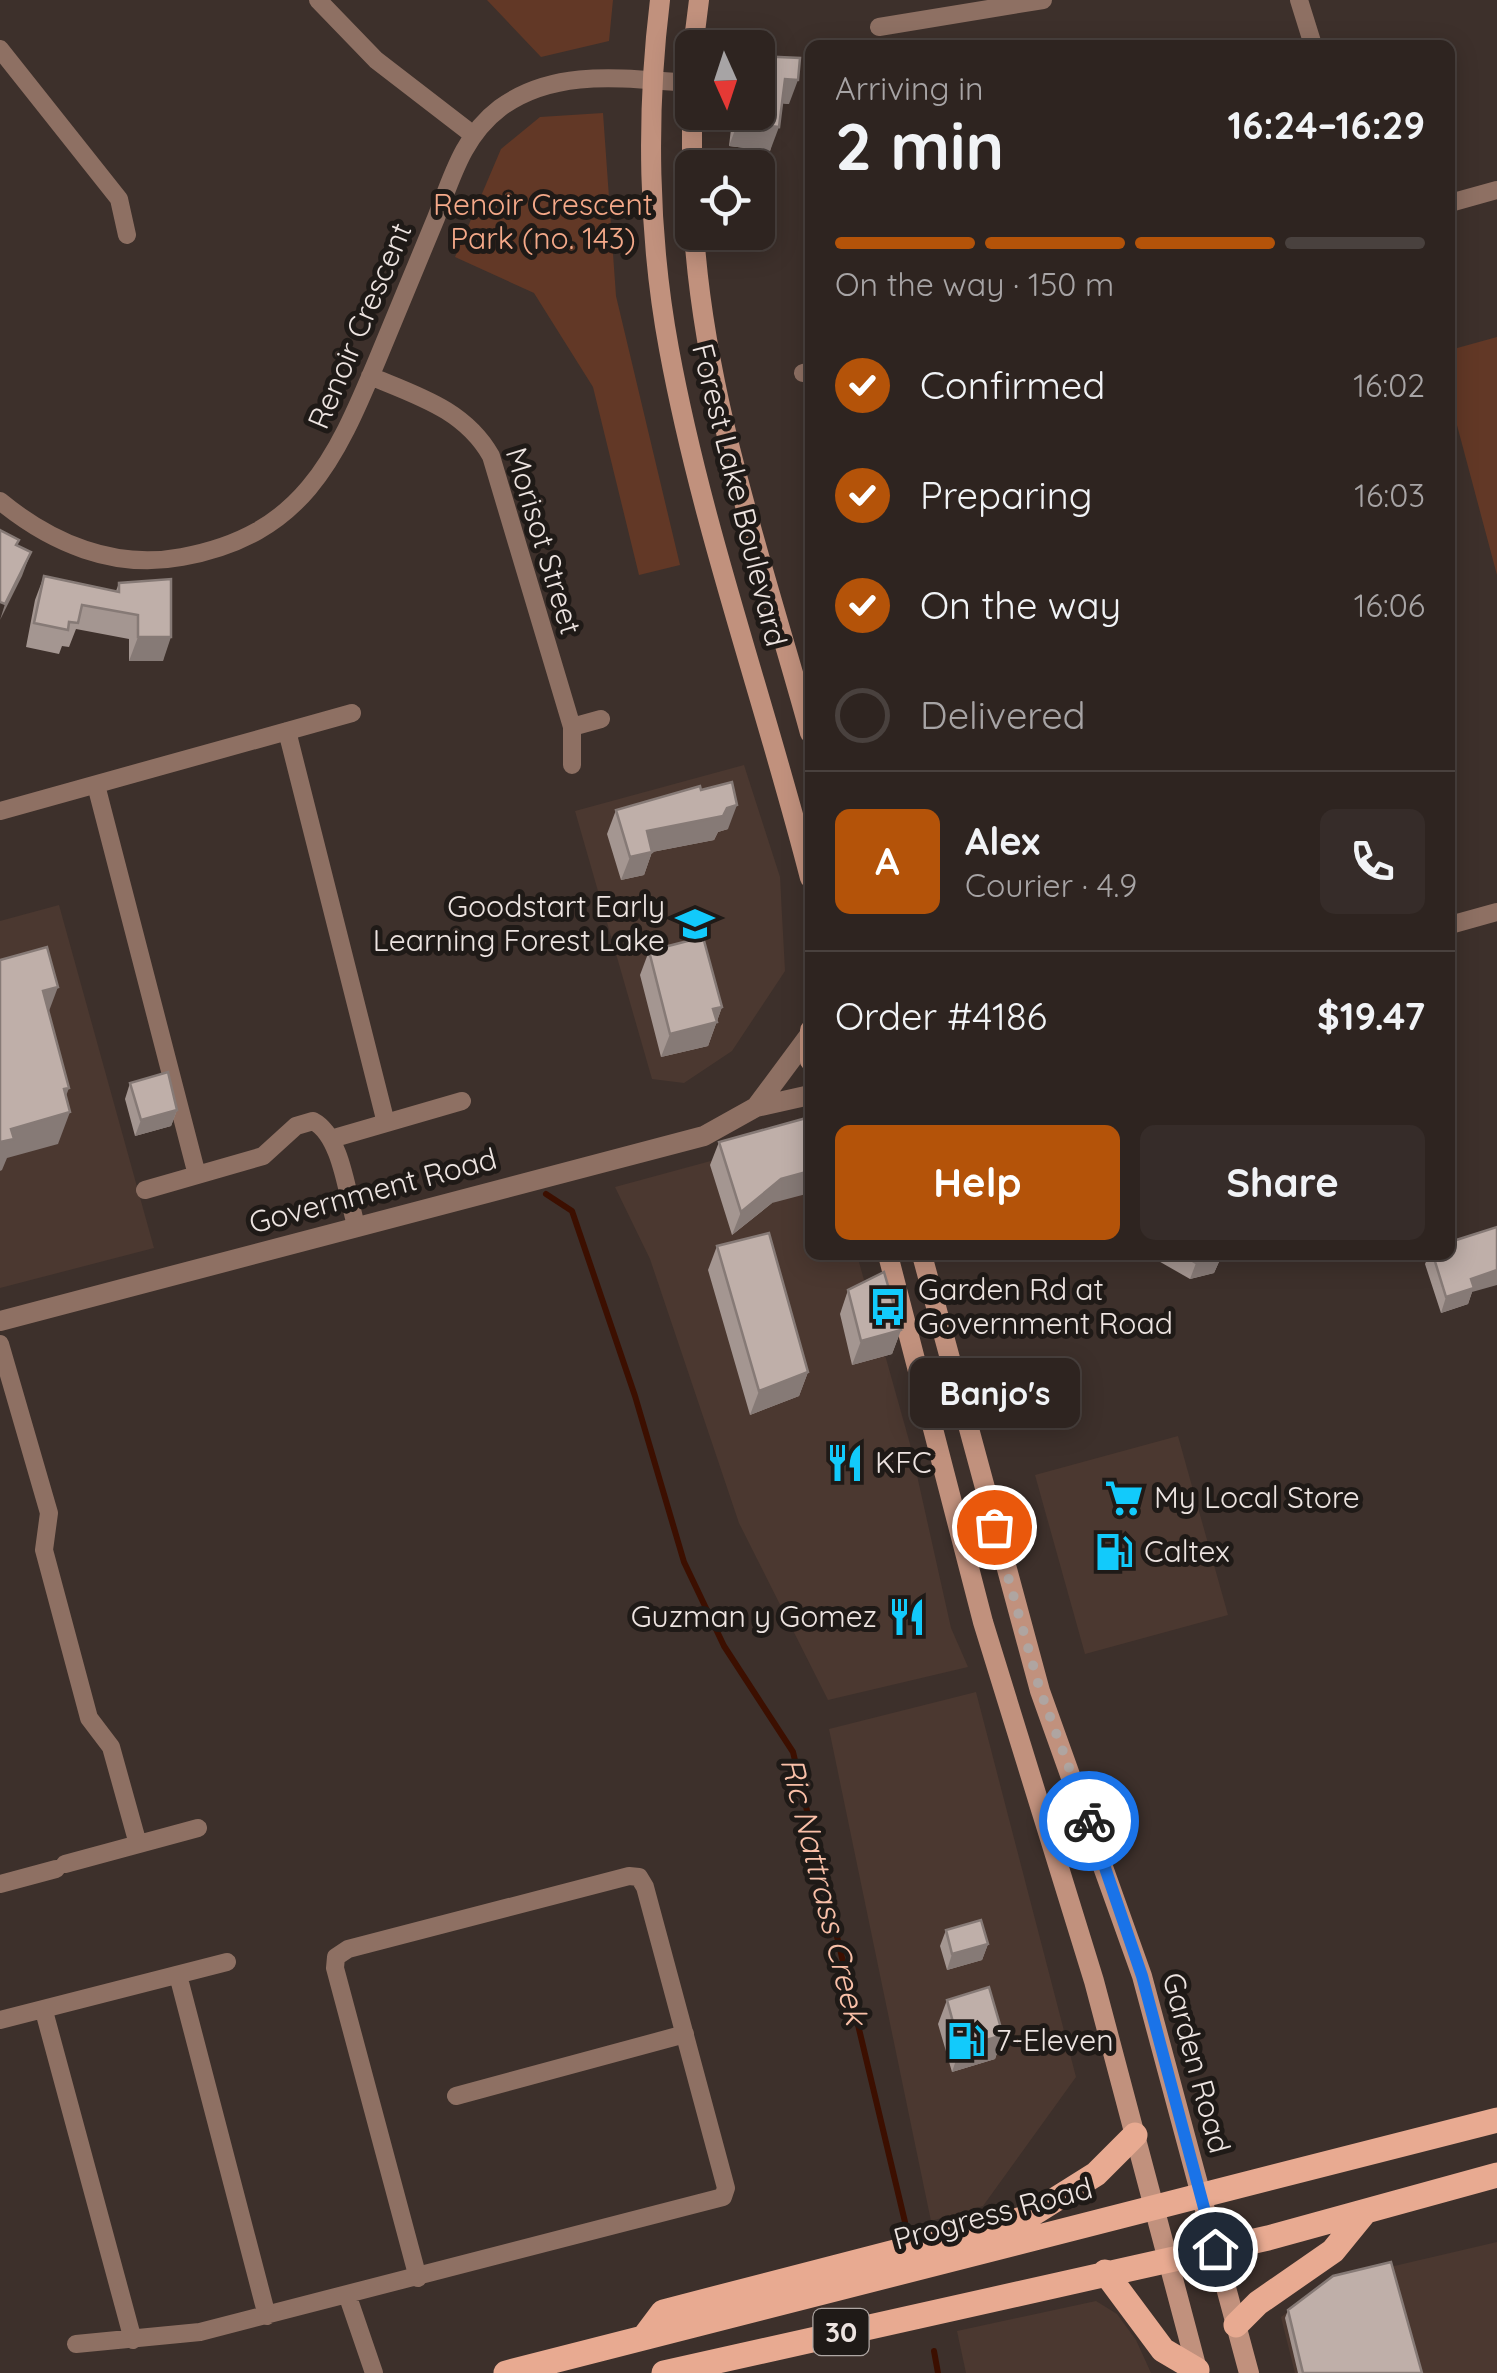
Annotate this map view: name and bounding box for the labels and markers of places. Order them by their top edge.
place label: Goodstart Early Learning Forest Lake [373,887,665,959]
school or university icon: Goodstart Early Learning Forest Lake [674,903,716,945]
place label: Garden Rd at Government Road [918,1270,1173,1342]
bus stop icon: Garden Rd at Government Road [867,1286,909,1328]
callout: Banjo's [909,1357,1079,1427]
restaurant icon: KFC [824,1442,866,1484]
place label: KFC [875,1443,932,1481]
supermarket icon: My Local Store [1103,1477,1145,1519]
place label: My Local Store [1154,1478,1360,1516]
pin [952,1485,1037,1570]
fuel station icon: Caltex [1093,1531,1135,1573]
place label: Caltex [1144,1532,1230,1570]
restaurant icon: Guzman y Gomez [886,1596,928,1638]
place label: Guzman y Gomez [631,1597,877,1635]
fuel station icon: 7-Eleven [945,2020,987,2062]
place label: 7-Eleven [996,2021,1114,2059]
pin [1173,2207,1258,2292]

